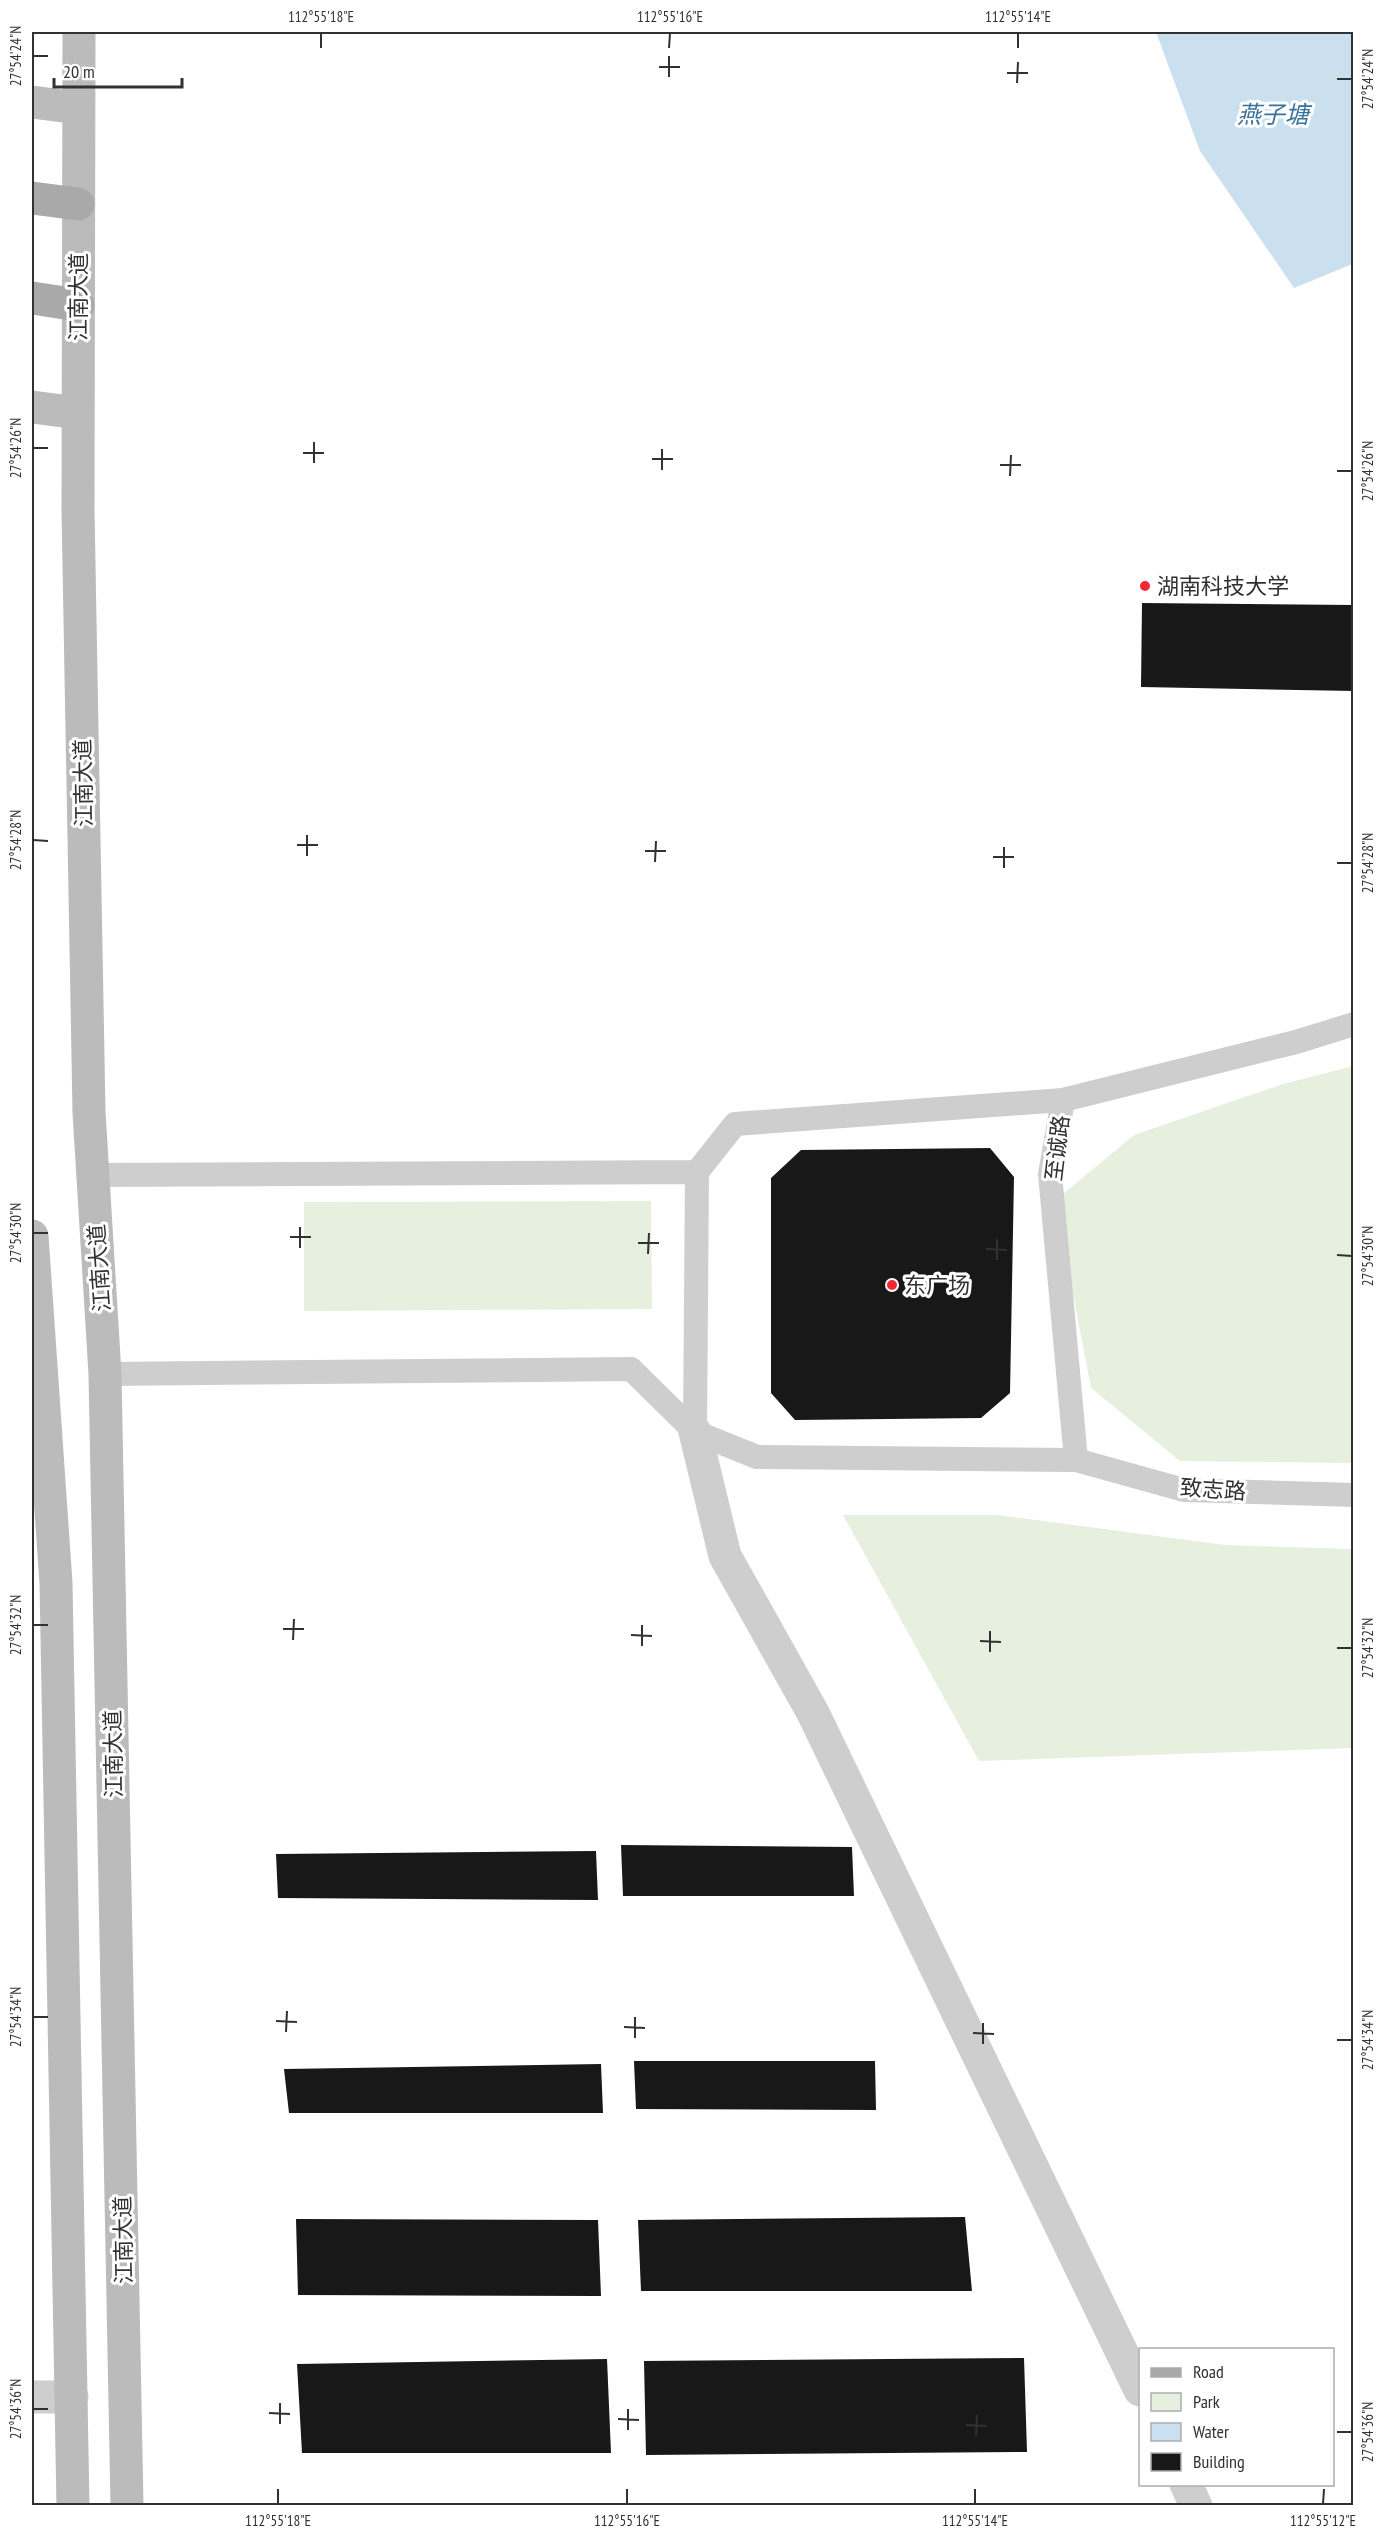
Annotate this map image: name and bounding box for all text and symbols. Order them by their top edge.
text: 112°55'18"E [288,7,354,26]
text: 112°55'16"E [637,7,703,26]
text: 112°55'14"E [985,7,1051,26]
text: 27°54'24"N [6,26,25,86]
text: 27°54'24"N [1358,49,1377,109]
scale bar [54,51,182,89]
text: 20 m [63,60,95,83]
water label: 燕子塘 [1237,99,1313,130]
street label: 江南大道 [64,253,92,341]
text: 27°54'26"N [6,418,25,478]
text: 27°54'26"N [1358,441,1377,501]
place label: 湖南科技大学 [1157,572,1289,600]
marker: 湖南科技大学 [1138,579,1152,593]
street label: 江南大道 [68,739,98,827]
text: 27°54'28"N [6,810,25,870]
text: 27°54'28"N [1358,833,1377,893]
street label: 至诚路 [1039,1114,1075,1182]
text: 27°54'30"N [6,1203,25,1263]
street label: 江南大道 [82,1223,116,1313]
text: 27°54'30"N [1358,1226,1377,1286]
place label: 东广场 [904,1271,970,1299]
marker: 东广场 [885,1278,899,1292]
street label: 致志路 [1179,1473,1247,1505]
text: 27°54'32"N [6,1595,25,1655]
text: 27°54'32"N [1358,1618,1377,1678]
street label: 江南大道 [98,1710,128,1798]
text: 27°54'34"N [6,1987,25,2047]
text: 27°54'34"N [1358,2010,1377,2070]
street label: 江南大道 [108,2196,138,2284]
legend [1139,2348,1334,2486]
text: Road [1193,2360,1224,2383]
text: 27°54'36"N [6,2379,25,2439]
text: Park [1193,2390,1220,2413]
text: 27°54'36"N [1358,2402,1377,2462]
text: Water [1193,2420,1229,2443]
text: Building [1193,2450,1245,2473]
text: 112°55'18"E [245,2511,311,2530]
text: 112°55'16"E [594,2511,660,2530]
text: 112°55'14"E [942,2511,1008,2530]
text: 112°55'12"E [1290,2511,1356,2530]

